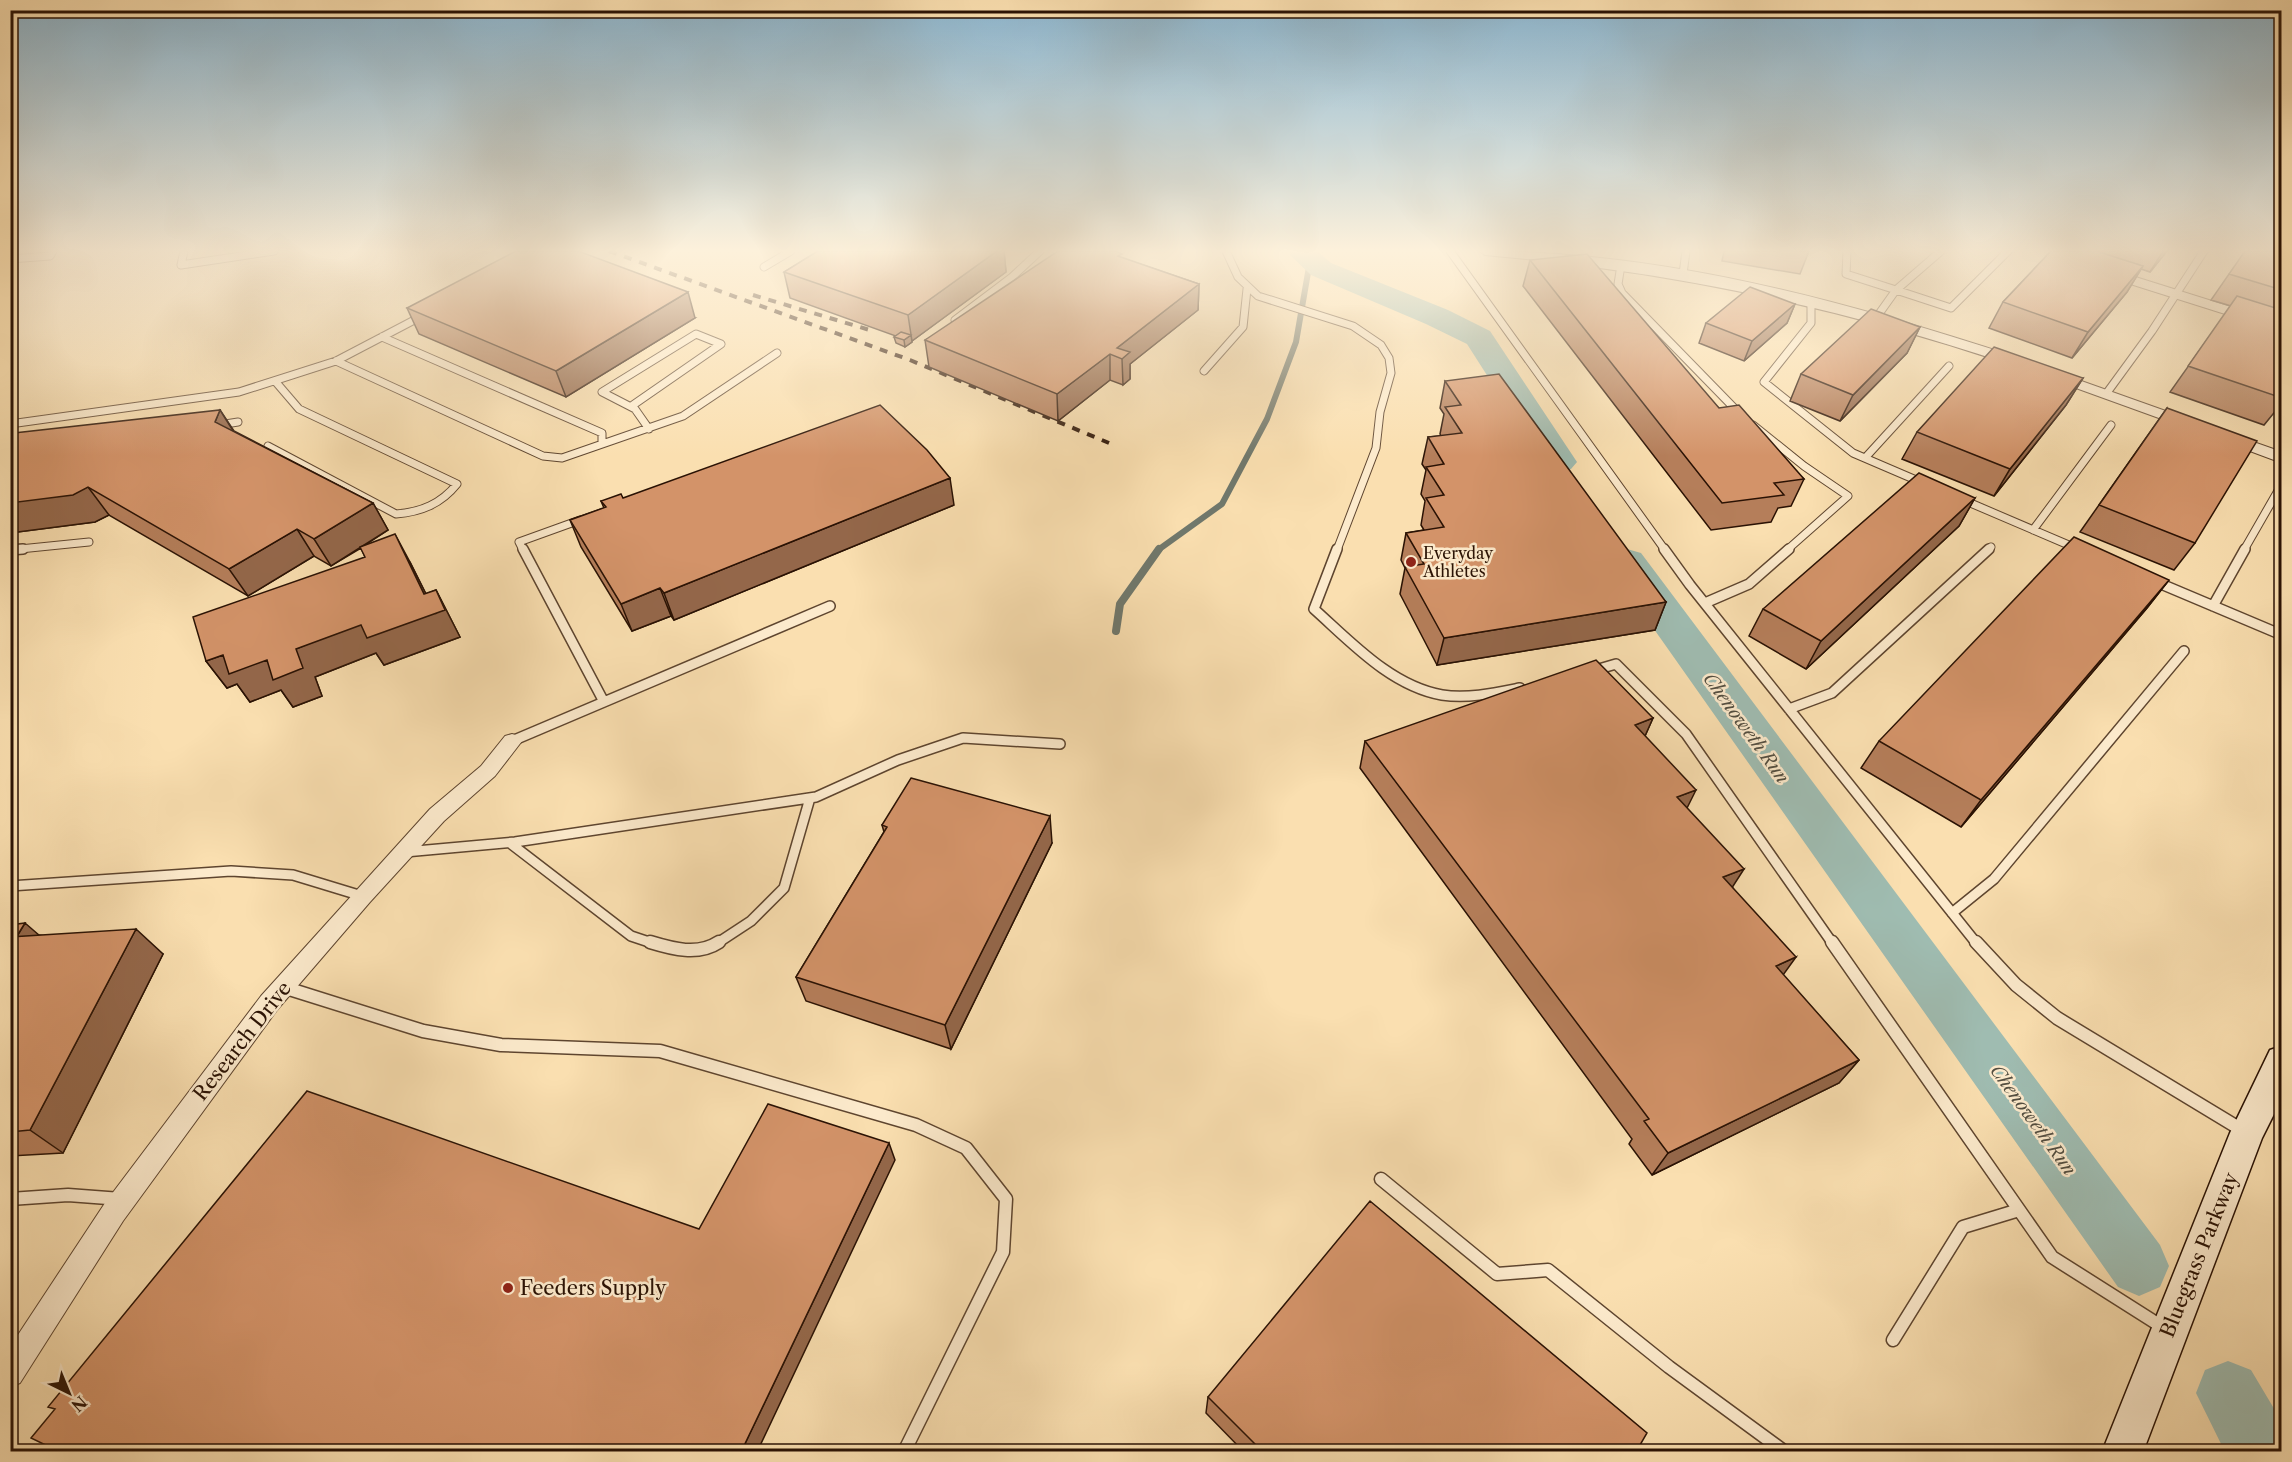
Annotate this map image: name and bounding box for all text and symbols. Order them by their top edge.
place label: Everyday Athletes [1422,543,1494,581]
marker: Everyday Athletes [1404,555,1418,569]
water label: Chenoweth Run [1699,668,1794,788]
street label: Research Drive [188,977,296,1105]
water label: Chenoweth Run [1986,1060,2081,1180]
street label: Bluegrass Parkway [2155,1168,2243,1341]
place label: Feeders Supply [520,1276,667,1300]
marker: Feeders Supply [501,1281,515,1295]
north arrow [39,1363,99,1423]
text: N [67,1392,91,1416]

